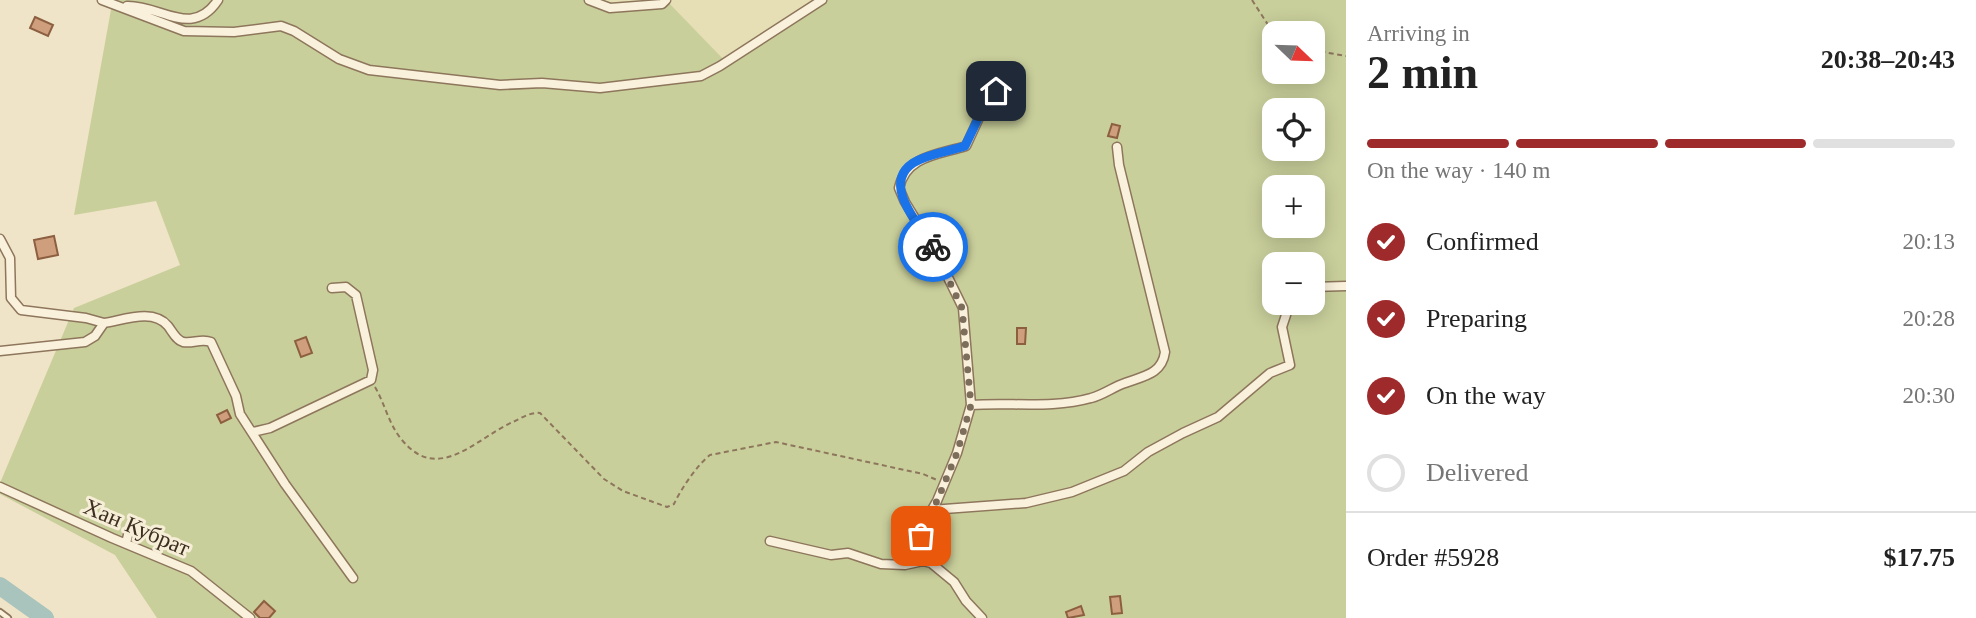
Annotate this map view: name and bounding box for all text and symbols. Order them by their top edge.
north arrow [1262,21,1325,84]
map controls [1262,21,1325,315]
text: Arriving in [1367,21,1470,46]
text: 20:38–20:43 [1821,45,1955,74]
text: 2 min [1367,47,1478,98]
pin [966,61,1026,121]
icon: home [977,72,1015,110]
button: locate [1262,98,1325,161]
text: On the way · 140 m [1367,158,1550,183]
button: + [1262,175,1325,238]
courier [898,212,968,282]
icon: check [1367,223,1405,261]
text: Confirmed [1426,227,1539,256]
icon: bike [914,228,952,266]
text: 20:13 [1903,229,1955,254]
button: − [1262,252,1325,315]
icon: check [1367,300,1405,338]
text: Preparing [1426,304,1527,333]
text: 20:28 [1903,306,1955,331]
icon: check [1367,377,1405,415]
text: On the way [1426,381,1546,410]
text: 20:30 [1903,383,1955,408]
text: Delivered [1426,458,1529,487]
street label: Хан Кубрат [80,494,193,561]
pin [891,506,951,566]
icon: bag [902,517,940,555]
text: Order #5928 [1367,543,1499,572]
text: $17.75 [1884,543,1955,572]

